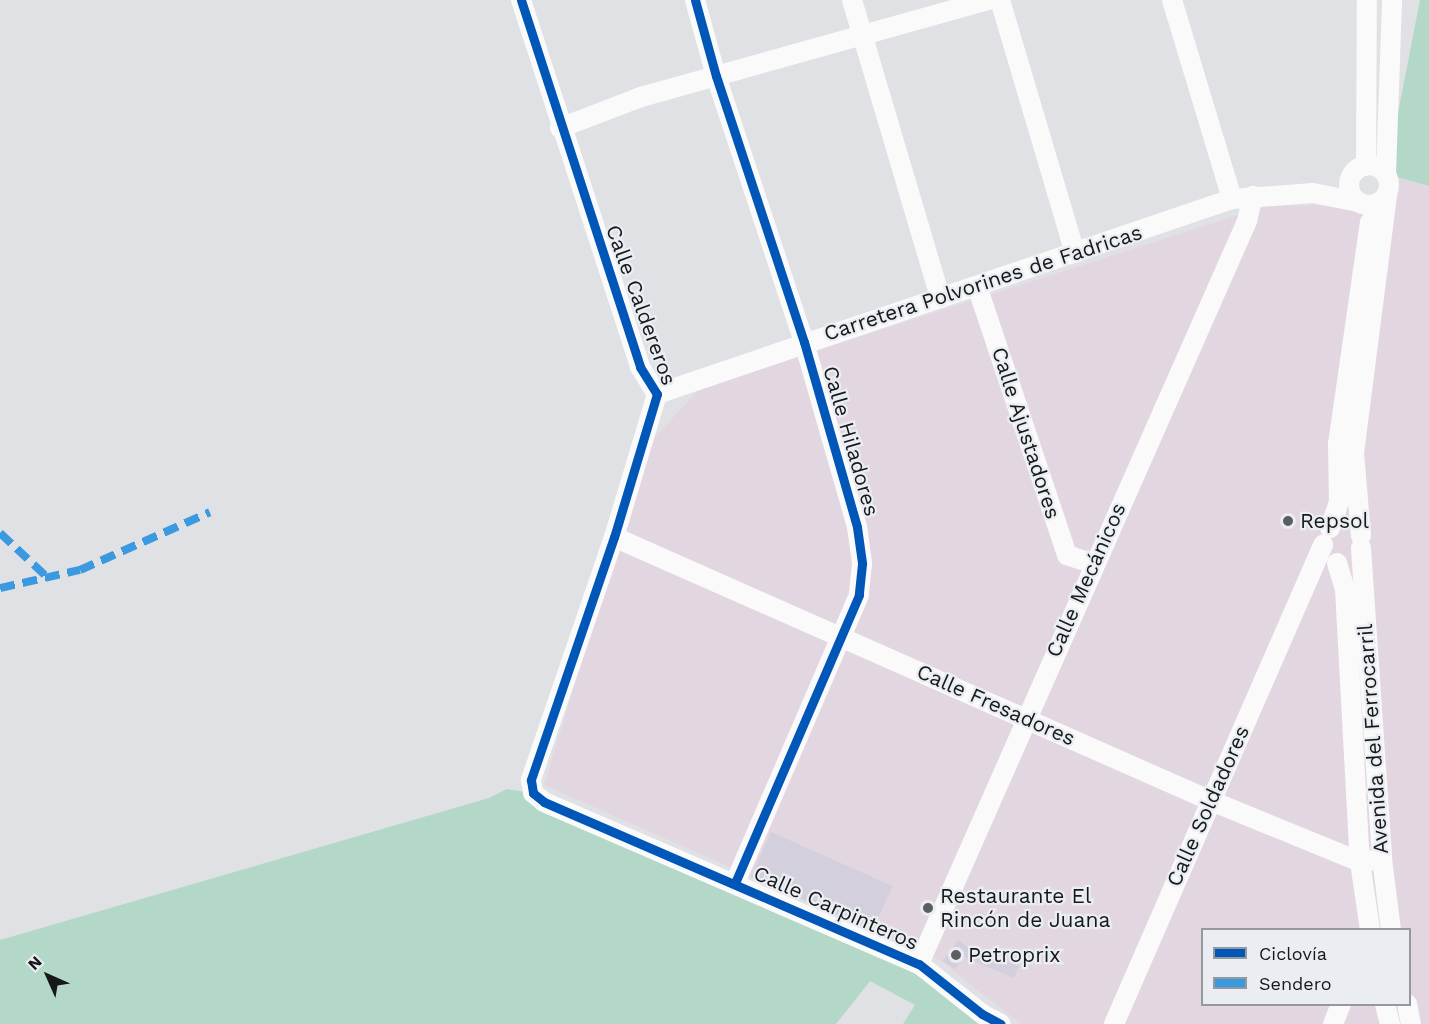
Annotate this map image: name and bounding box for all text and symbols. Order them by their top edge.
street label: Carretera Polvorines de Fadricas [821,219,1145,347]
street label: Calle Caldereros [600,221,682,389]
street label: Calle Ajustadores [986,344,1066,522]
street label: Calle Hiladores [818,363,884,519]
street label: Calle Mecánicos [1041,499,1131,661]
place label: Repsol [1300,508,1369,534]
marker: Repsol [1281,514,1295,528]
street label: Avenida del Ferrocarril [1352,622,1394,856]
street label: Calle Fresadores [913,659,1079,751]
street label: Calle Soldadores [1161,722,1255,890]
street label: Calle Carpinteros [750,860,922,956]
place label: Restaurante El Rincón de Juana [940,883,1111,933]
marker: Restaurante El Rincón de Juana [921,901,935,915]
legend [1201,928,1411,1006]
place label: Petroprix [968,942,1061,968]
text: Ciclovía [1259,943,1327,964]
north arrow [18,946,78,1006]
marker: Petroprix [949,948,963,962]
text: N [24,952,46,974]
text: Sendero [1259,973,1332,994]

